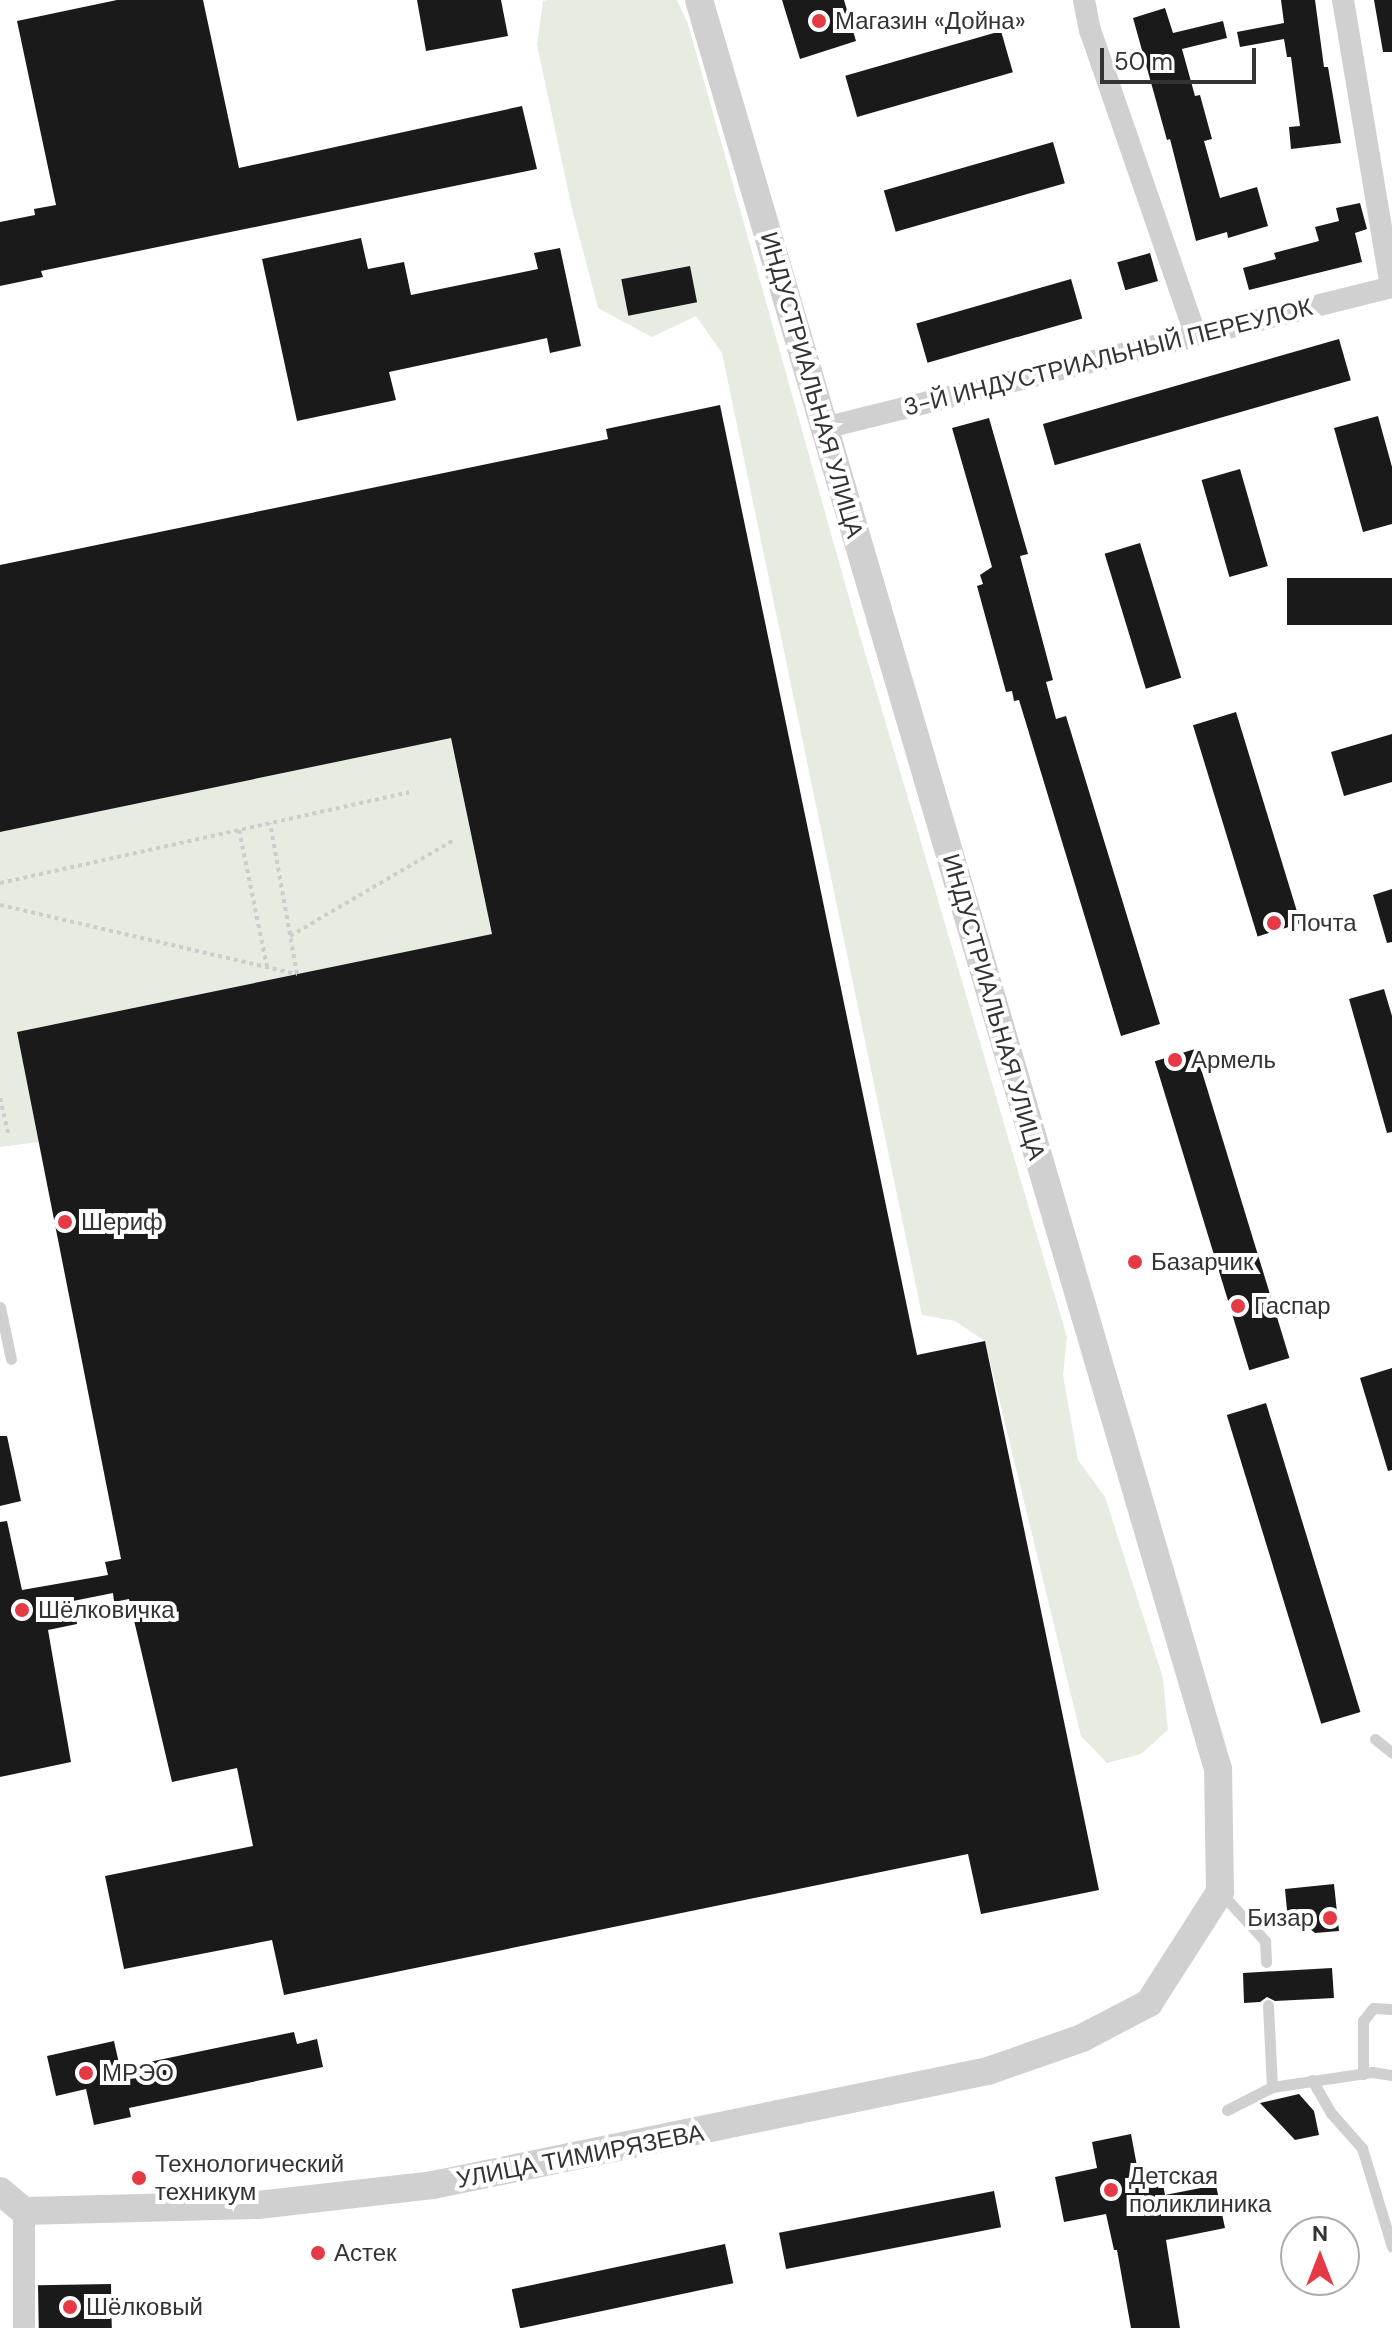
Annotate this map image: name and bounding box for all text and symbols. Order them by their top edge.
place label: Магазин «Дойна» [835,7,1026,35]
marker: Магазин «Дойна» [810,12,828,30]
scale bar [1104,32,1260,82]
text: 50 m [1114,46,1173,77]
street label: ИНДУСТРИАЛЬНАЯ УЛИЦА [754,229,870,541]
street label: 3-Й ИНДУСТРИАЛЬНЫЙ ПЕРЕУЛОК [901,292,1315,422]
street label: ИНДУСТРИАЛЬНАЯ УЛИЦА [936,851,1052,1163]
place label: Почта [1290,909,1357,937]
marker: Почта [1265,914,1283,932]
place label: Армель [1191,1046,1276,1074]
marker: Армель [1166,1051,1184,1069]
place label: Шериф [81,1208,163,1236]
marker: Шериф [56,1213,74,1231]
place label: Базарчик [1151,1248,1253,1276]
marker: Базарчик [1126,1253,1144,1271]
place label: Гаспар [1254,1292,1331,1320]
marker: Гаспар [1229,1297,1247,1315]
place label: Шёлковичка [38,1596,174,1624]
marker: Шёлковичка [13,1601,31,1619]
place label: Бизар [1247,1904,1314,1932]
marker: Бизар [1321,1909,1339,1927]
place label: МРЭО [102,2059,174,2087]
marker: МРЭО [77,2064,95,2082]
street label: УЛИЦА ТИМИРЯЗЕВА [454,2118,706,2194]
place label: Технологический техникум [155,2150,344,2206]
place label: Детская поликлиника [1129,2162,1271,2218]
marker: Технологический техникум [130,2169,148,2187]
marker: Детская поликлиника [1100,2179,1122,2201]
north arrow [1280,2216,1360,2296]
text: N [1312,2219,1328,2248]
place label: Астек [334,2239,397,2267]
marker: Астек [309,2244,327,2262]
place label: Шёлковый [86,2293,203,2321]
marker: Шёлковый [61,2298,79,2316]

